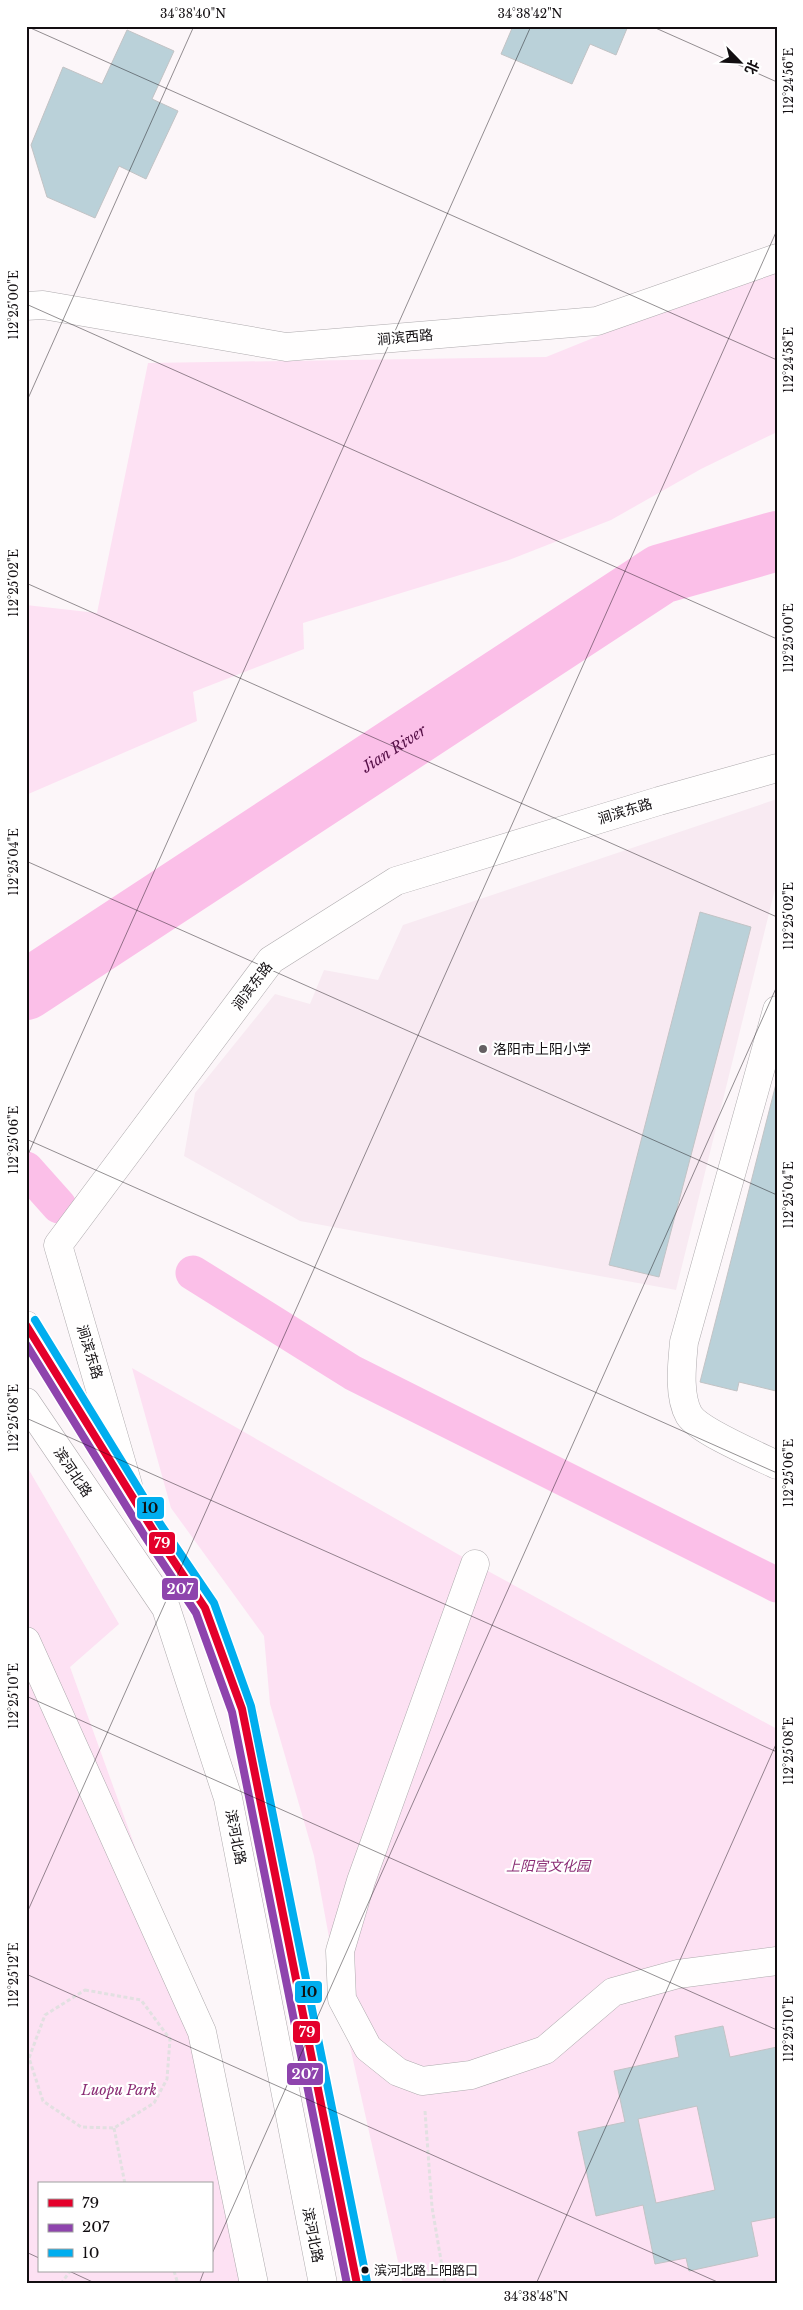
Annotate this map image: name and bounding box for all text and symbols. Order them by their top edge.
text: 34°38'40"N [160,6,226,21]
text: 34°38'42"N [498,6,563,21]
north arrow [716,38,766,88]
text: 112°24'56"E [781,48,796,114]
text: 北 [741,57,763,77]
text: 112°25'00"E [6,270,21,340]
street label: 涧滨西路 [376,326,434,348]
text: 112°24'58"E [781,327,796,393]
text: 112°25'02"E [6,549,21,617]
text: 112°25'00"E [781,603,796,673]
water label: Jian River [357,720,431,777]
street label: 涧滨东路 [596,794,654,828]
text: 112°25'04"E [6,828,21,896]
text: 112°25'02"E [781,882,796,950]
street label: 涧滨东路 [228,958,276,1014]
place label: 洛阳市上阳小学 [493,1040,591,1058]
marker: 洛阳市上阳小学 [477,1043,489,1055]
text: 112°25'06"E [6,1105,21,1174]
text: 112°25'04"E [781,1161,796,1229]
street label: 涧滨东路 [73,1323,107,1381]
text: 112°25'08"E [6,1384,21,1452]
text: 112°25'06"E [781,1438,796,1507]
street label: 滨河北路 [50,1444,96,1500]
line badge: 10 [136,1496,165,1520]
text: 10 [142,1499,158,1517]
line badge: 79 [148,1531,176,1555]
text: 79 [154,1534,170,1552]
line badge: 207 [161,1577,199,1601]
text: 207 [167,1580,194,1598]
text: 112°25'10"E [6,1663,21,1729]
text: 112°25'08"E [781,1717,796,1785]
street label: 滨河北路 [222,1808,250,1866]
park label: 上阳宫文化园 [506,1857,592,1875]
text: 112°25'12"E [6,1942,21,2007]
line badge: 10 [294,1980,323,2004]
text: 10 [301,1983,317,2001]
text: 112°25'10"E [781,1996,796,2062]
line badge: 79 [292,2020,321,2044]
text: 79 [299,2023,315,2041]
line badge: 207 [286,2062,324,2086]
text: 207 [292,2065,319,2083]
park label: Luopu Park [80,2081,157,2099]
legend [38,2182,212,2272]
text: 79 [82,2193,99,2212]
street label: 滨河北路 [299,2206,327,2264]
text: 207 [82,2217,110,2236]
text: 10 [82,2243,99,2262]
place label: 滨河北路上阳路口 [374,2262,478,2279]
marker: 滨河北路上阳路口 [360,2265,370,2275]
text: 34°38'48"N [504,2289,569,2304]

